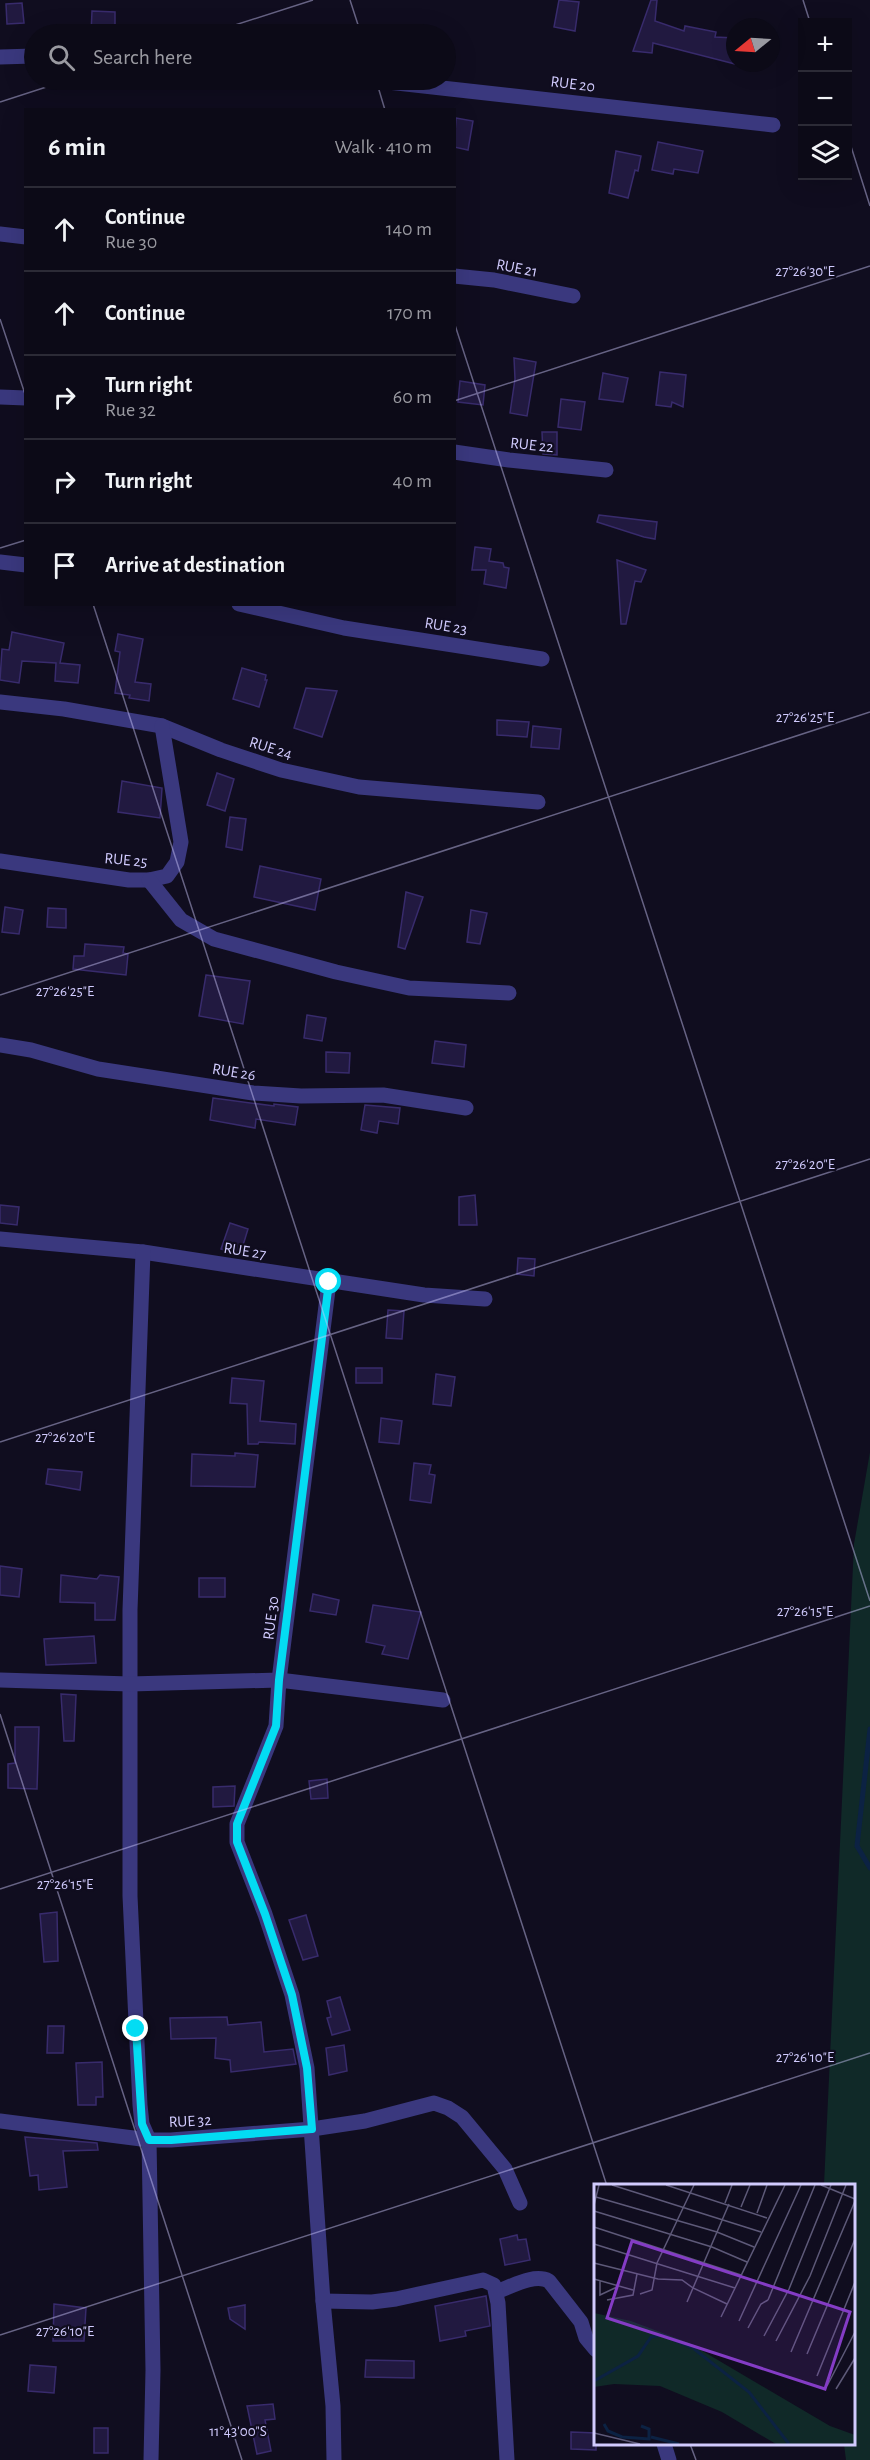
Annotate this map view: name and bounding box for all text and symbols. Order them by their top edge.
north arrow [726,18,780,72]
map controls [798,18,852,180]
button: + [798,18,852,72]
search box [24,24,456,90]
icon: search [45,41,78,74]
text: Search here [93,46,192,68]
button: − [798,72,852,126]
street label: RUE 20 [550,73,596,95]
button: layers [798,126,852,180]
text: 6 min [48,134,106,160]
text: Walk · 410 m [334,137,432,157]
text: Continue [105,206,185,228]
icon: ahead [48,213,81,246]
text: 140 m [386,219,432,239]
text: Rue 30 [105,232,157,252]
street label: RUE 21 [495,256,539,280]
text: 27°26'30"E [775,264,835,279]
icon: ahead [48,297,81,330]
text: Continue [105,302,185,324]
text: 170 m [387,303,432,323]
text: Turn right [105,374,192,396]
icon: right [48,381,81,414]
text: 60 m [393,387,432,407]
text: Rue 32 [105,400,156,420]
street label: RUE 22 [509,435,554,455]
icon: right [48,465,81,498]
text: Turn right [105,470,192,492]
text: 40 m [393,471,432,491]
icon: arrive [48,549,81,582]
text: Arrive at destination [105,554,285,576]
street label: RUE 23 [423,615,468,637]
text: 27°26'25"E [776,710,834,725]
street label: RUE 24 [247,734,294,762]
street label: RUE 25 [104,850,148,870]
text: 27°26'25"E [36,984,94,999]
street label: RUE 26 [211,1061,257,1083]
text: 27°26'20"E [775,1157,835,1172]
street label: RUE 27 [222,1240,268,1262]
route start [315,1268,341,1294]
text: 27°26'20"E [35,1430,95,1445]
street label: RUE 30 [260,1595,282,1641]
text: 27°26'15"E [777,1604,833,1619]
text: 27°26'15"E [37,1877,93,1892]
route end [122,2015,148,2041]
text: 27°26'10"E [776,2050,834,2065]
street label: RUE 32 [168,2112,212,2130]
inset map [594,2184,855,2445]
text: 27°26'10"E [36,2324,94,2339]
text: 11°43'00"S [209,2424,267,2439]

